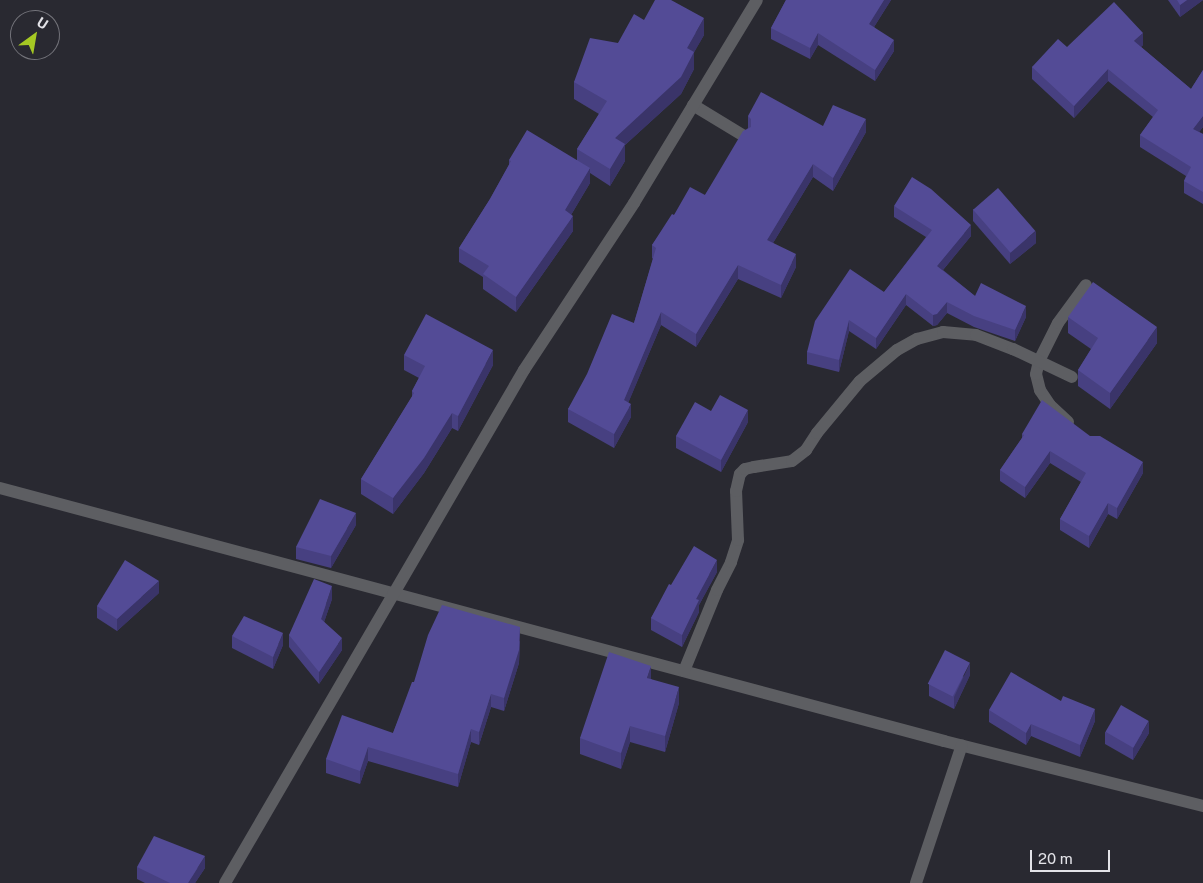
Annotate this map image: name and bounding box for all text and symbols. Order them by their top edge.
north arrow [10,10,60,60]
text: U [34,14,51,33]
scale bar [1033,840,1113,872]
text: 20 m [1038,850,1073,867]

